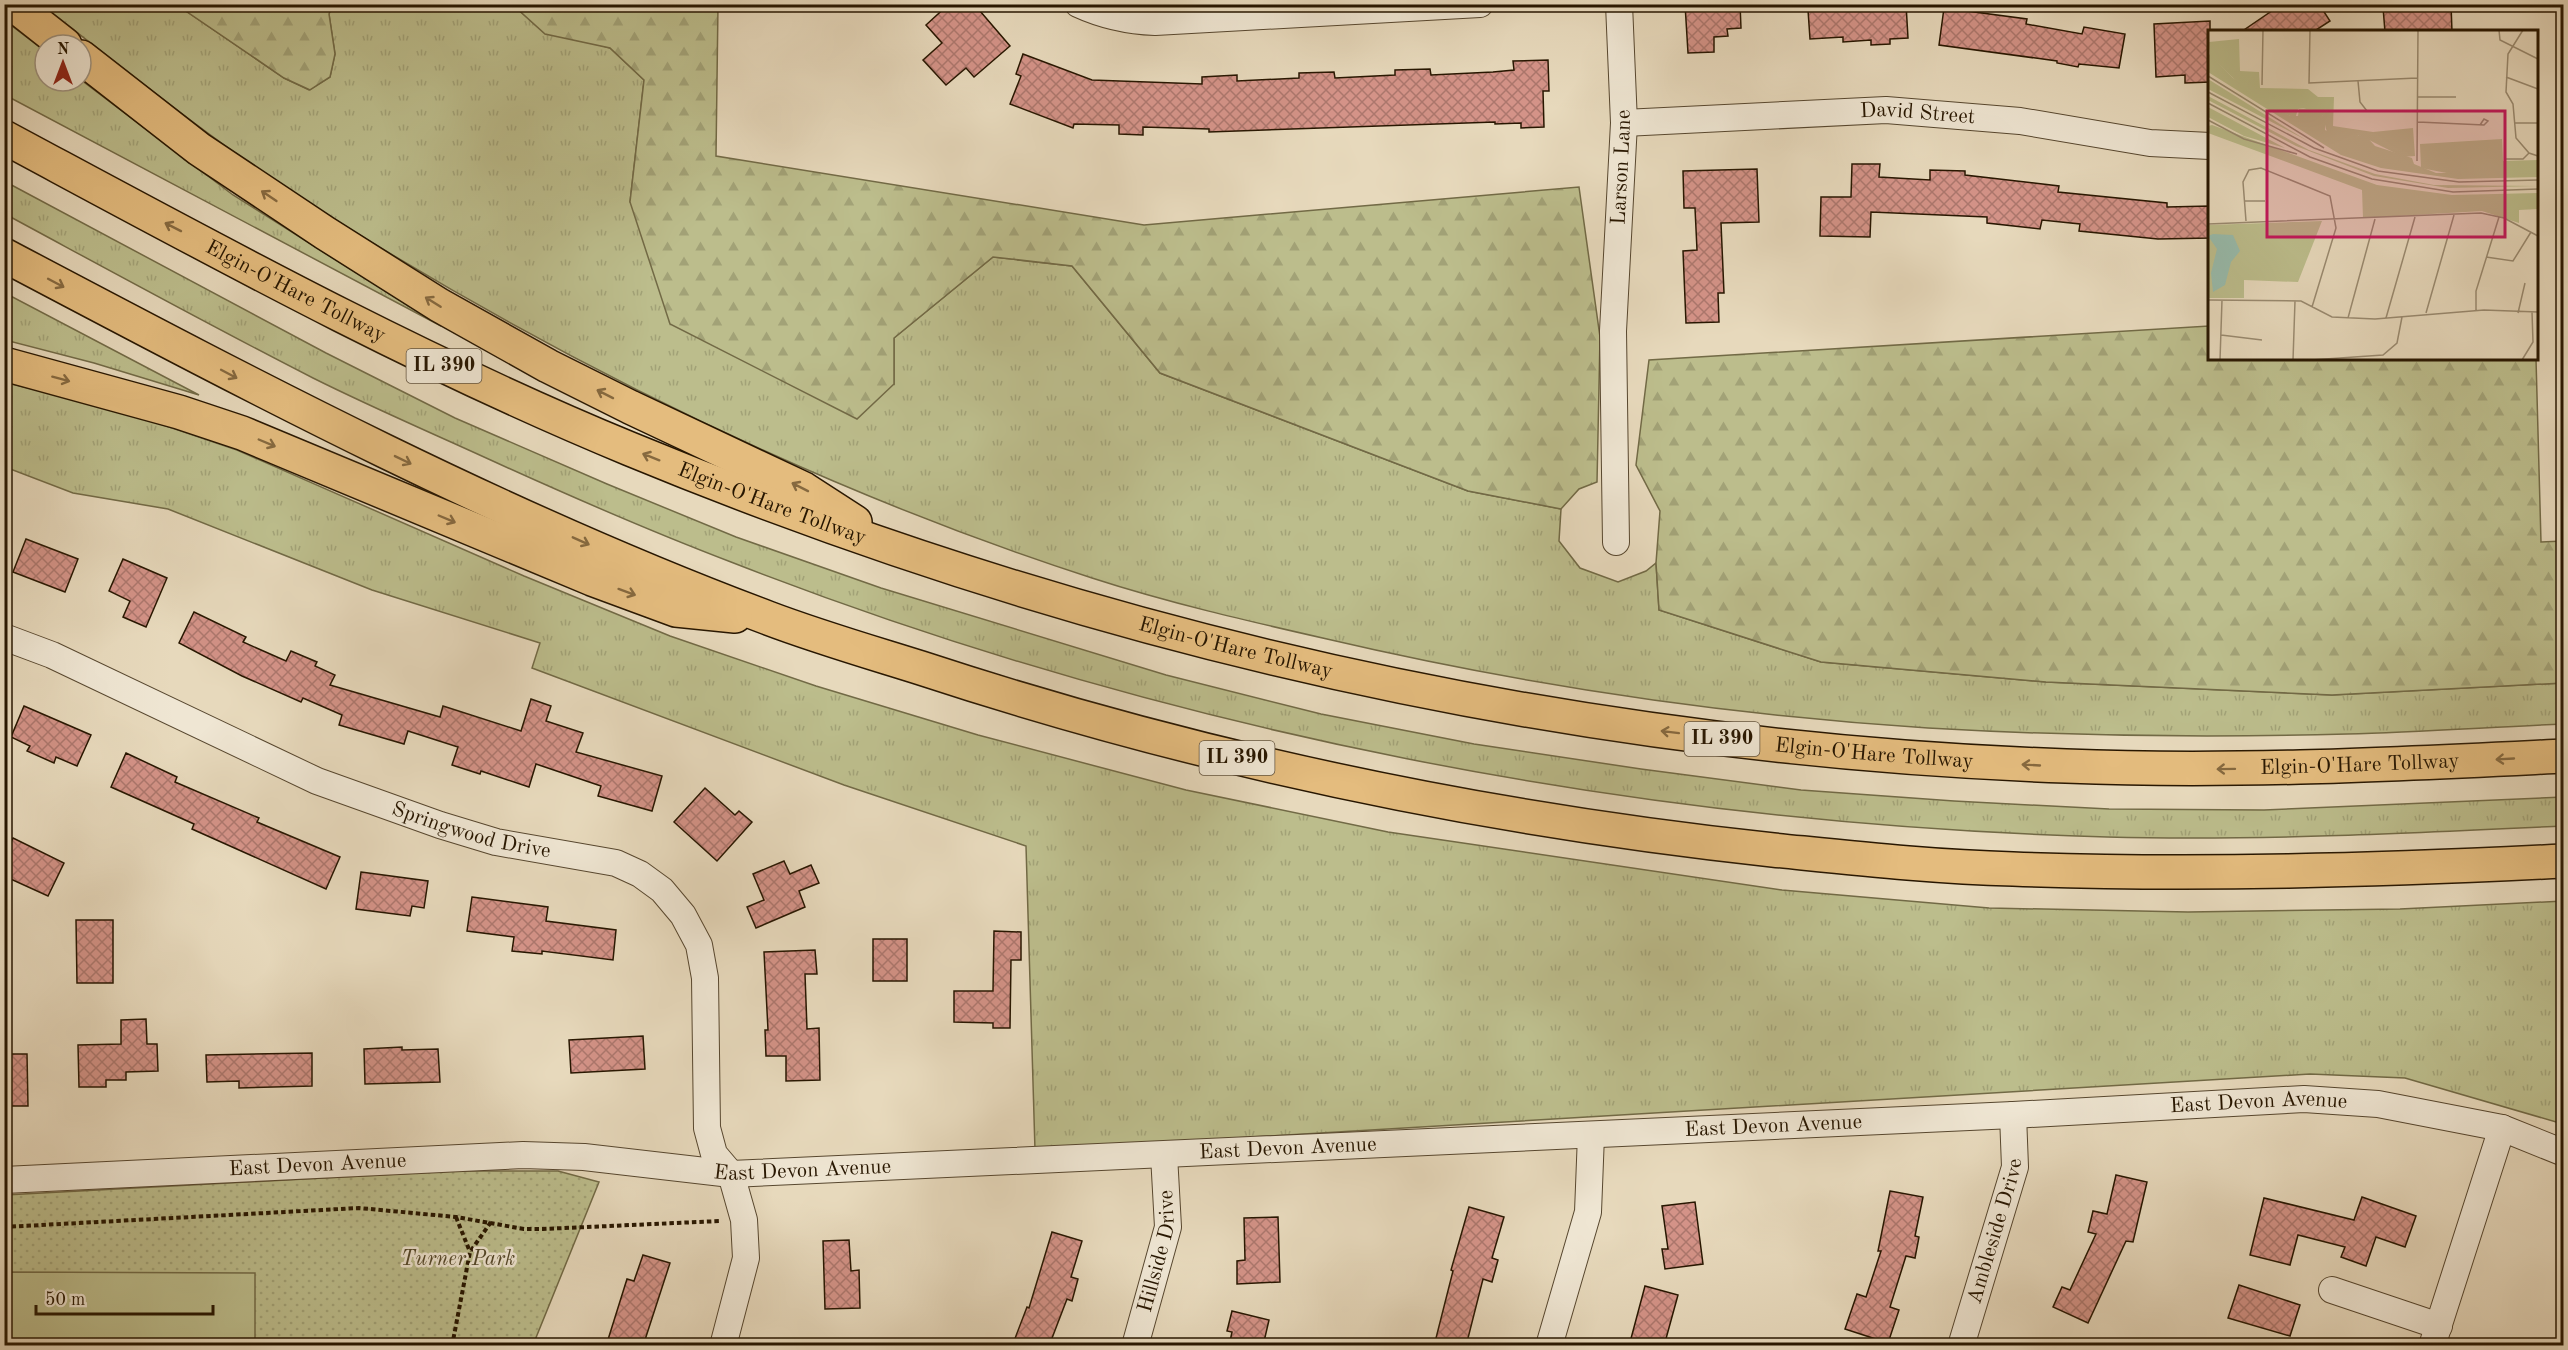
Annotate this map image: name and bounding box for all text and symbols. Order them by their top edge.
inset map [2208,30,2538,360]
north arrow [33,33,93,93]
text: N [57,42,70,58]
street label: David Street [1859,99,1976,128]
street label: Larson Lane [1608,109,1635,225]
one-way arrow [262,190,278,202]
one-way arrow [164,220,182,232]
street label: Elgin-O'Hare Tollway [202,236,389,346]
one-way arrow [47,278,65,289]
one-way arrow [425,295,442,307]
road number: IL 390 [406,349,482,383]
one-way arrow [219,369,237,380]
one-way arrow [51,374,70,385]
one-way arrow [596,388,614,400]
one-way arrow [257,438,276,449]
one-way arrow [642,451,661,462]
one-way arrow [394,455,412,467]
street label: Elgin-O'Hare Tollway [675,459,869,548]
one-way arrow [791,481,809,492]
one-way arrow [438,514,456,525]
one-way arrow [571,536,589,547]
one-way arrow [618,588,636,599]
street label: Elgin-O'Hare Tollway [1136,614,1335,682]
road number: IL 390 [1684,722,1760,756]
one-way arrow [1661,726,1680,737]
street label: Elgin-O'Hare Tollway [1774,735,1974,772]
road number: IL 390 [1200,741,1274,775]
street label: Elgin-O'Hare Tollway [2260,751,2460,778]
one-way arrow [2496,753,2516,764]
one-way arrow [2022,759,2042,770]
one-way arrow [2217,763,2237,774]
street label: Springwood Drive [389,798,552,862]
street label: East Devon Avenue [2169,1088,2348,1117]
street label: East Devon Avenue [1684,1111,1863,1141]
street label: East Devon Avenue [1198,1134,1377,1163]
street label: East Devon Avenue [228,1150,407,1180]
street label: East Devon Avenue [712,1156,892,1185]
street label: Ambleside Drive [1964,1158,2026,1306]
street label: Hillside Drive [1134,1189,1179,1315]
park label: Turner Park [401,1249,515,1270]
scale bar [36,1278,213,1316]
text: 50 m [45,1291,85,1309]

